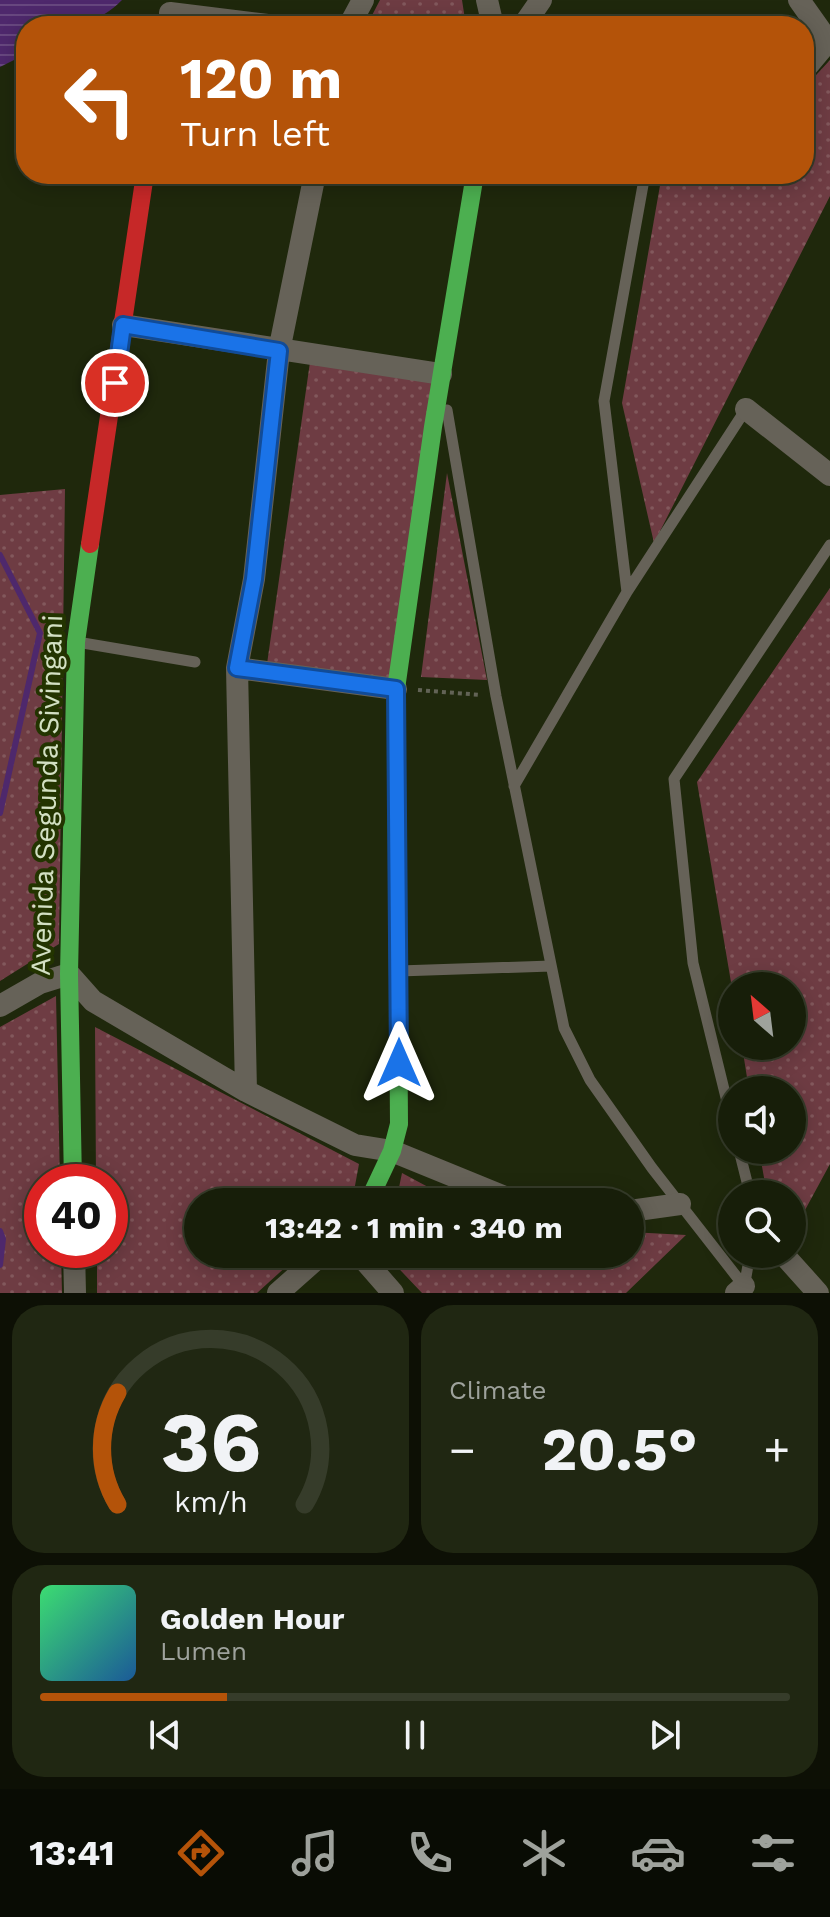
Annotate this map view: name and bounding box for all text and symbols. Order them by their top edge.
text: 120 m [180,46,342,112]
icon: left [48,48,152,152]
text: Turn left [180,113,330,155]
pin [81,349,149,417]
icon: arrive [93,361,137,405]
street label: Avenida Segunda Sivingani [24,614,69,976]
north arrow [718,972,806,1060]
map controls [718,972,806,1268]
position arrow [357,1021,441,1105]
button: sound [718,1076,806,1164]
speed limit sign: 40 [24,1164,128,1268]
button: search [718,1180,806,1268]
text: 13:42 · 1 min · 340 m [265,1210,563,1245]
text: Climate [449,1375,547,1405]
text: 36 [160,1394,261,1491]
text: 20.5° [542,1414,697,1485]
text: − [449,1424,476,1476]
text: + [763,1424,790,1476]
text: km/h [174,1485,247,1519]
text: Golden Hour [160,1601,344,1636]
text: Lumen [160,1636,247,1666]
icon: previous [143,1713,187,1757]
icon: pause [393,1713,437,1757]
icon: next [643,1713,687,1757]
icon: directions [173,1825,229,1881]
icon: music [287,1825,343,1881]
icon: phone [402,1825,458,1881]
icon: climate [516,1825,572,1881]
icon: car [630,1825,686,1881]
icon: filters [745,1825,801,1881]
text: 13:41 [29,1832,115,1874]

